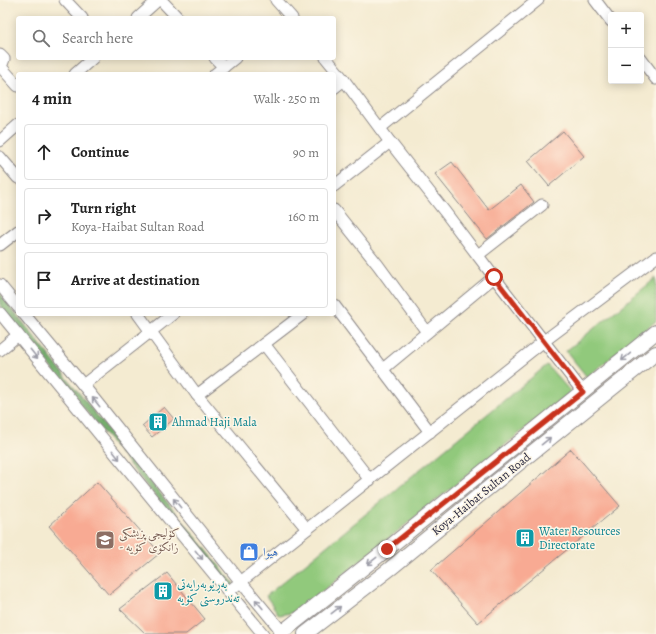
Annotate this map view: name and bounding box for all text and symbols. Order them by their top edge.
map controls [608,12,644,84]
button: + [608,12,644,48]
search box [16,16,336,60]
icon: search [30,27,52,49]
text: Search here [62,28,133,48]
button: − [608,48,644,84]
text: 4 min [32,87,72,110]
text: Walk · 250 m [253,90,320,107]
icon: ahead [33,141,55,163]
text: Continue [71,142,129,162]
text: 90 m [293,144,319,161]
text: Turn right [71,198,136,218]
icon: right [33,205,55,227]
text: 160 m [288,208,319,225]
text: Koya-Haibat Sultan Road [71,218,204,235]
route start [485,268,503,286]
icon: arrive [33,269,55,291]
text: Arrive at destination [71,270,200,290]
one-way arrow [30,348,38,359]
one-way arrow [620,352,631,361]
one-way arrow [92,396,101,407]
building icon: Ahmad Haji Mala [147,411,169,433]
place label: Ahmad Haji Mala [171,414,257,430]
one-way arrow [541,436,551,445]
one-way arrow [112,449,121,460]
street label: Koya-Haibat Sultan Road [428,449,534,539]
one-way arrow [173,498,182,509]
place label: Water Resources Directorate [538,523,621,553]
place label: کۆلیجی پزیشکی - زانکۆی کۆیە [119,525,180,555]
building icon: Water Resources Directorate [514,527,536,549]
school or university icon: کۆلیجی پزیشکی - زانکۆی کۆیە [94,529,116,551]
route end [378,540,396,558]
shop icon: هیوا [238,541,260,563]
place label: هیوا [263,544,278,560]
one-way arrow [194,550,203,561]
one-way arrow [366,557,377,566]
place label: بەڕێوبەرایەتی تەندروستی کۆیە [177,576,240,607]
building icon: بەڕێوبەرایەتی تەندروستی کۆیە [152,580,174,602]
one-way arrow [255,599,264,610]
one-way arrow [330,606,341,614]

